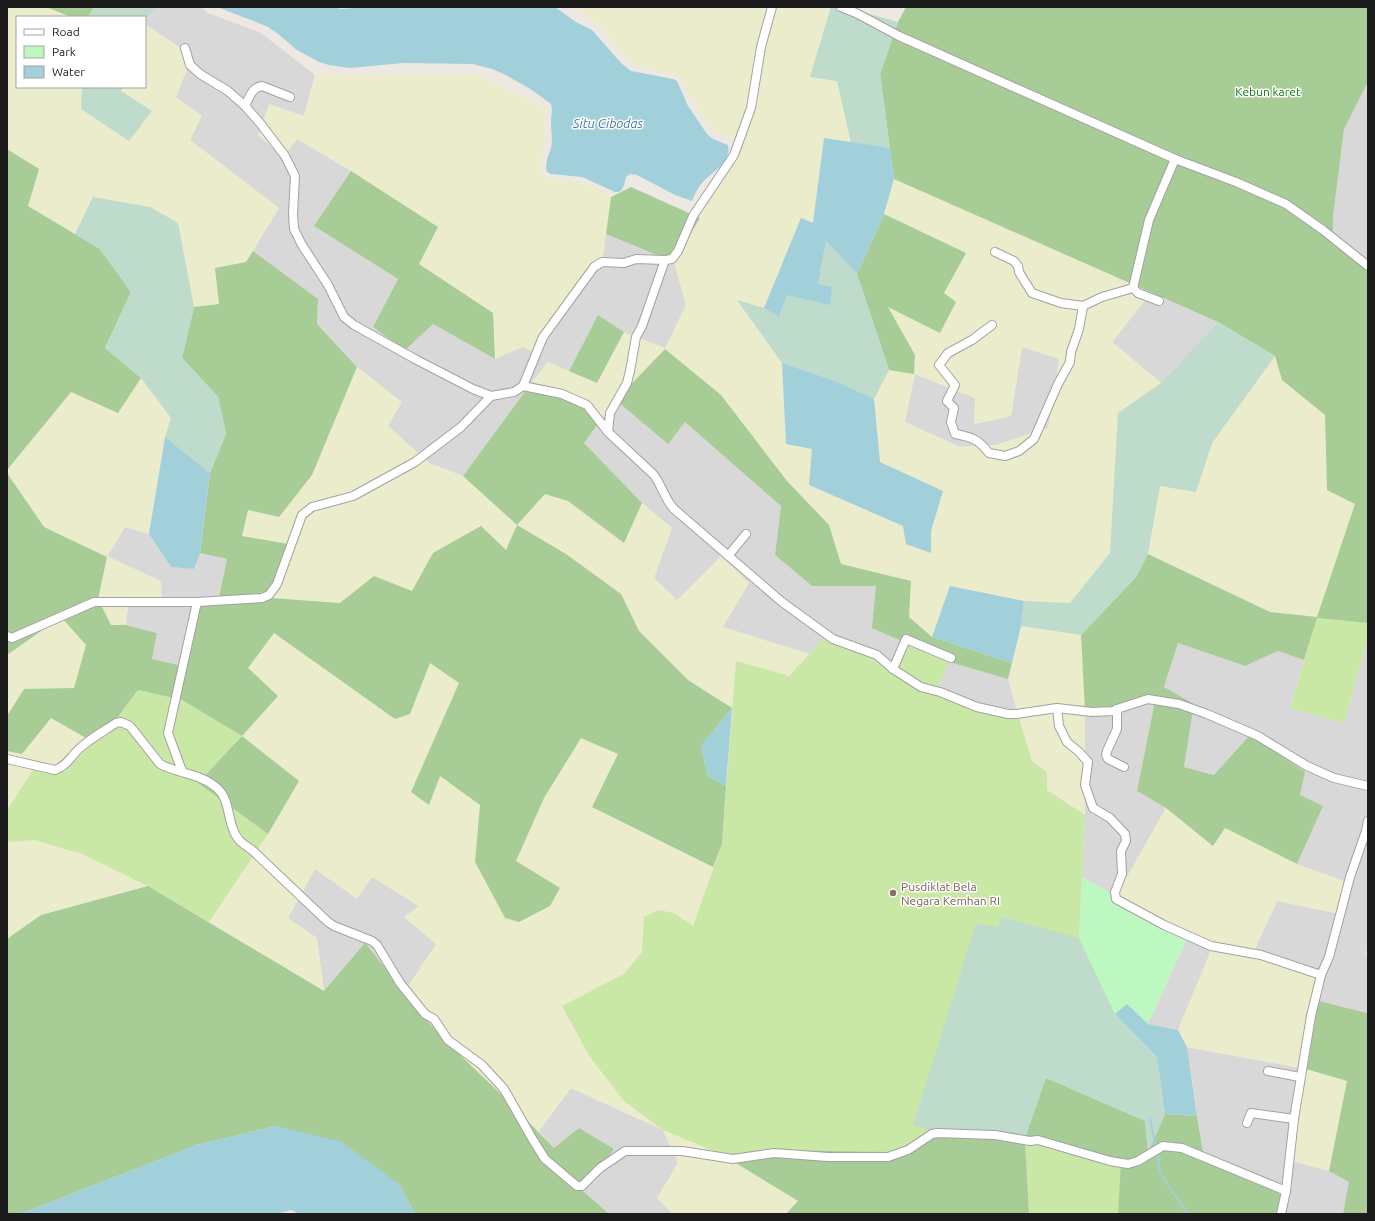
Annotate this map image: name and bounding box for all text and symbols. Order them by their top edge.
legend [16,16,146,88]
text: Road [52,25,80,38]
text: Park [52,45,76,58]
text: Water [52,65,85,78]
park label: Kebun karet [1235,85,1301,98]
water label: Situ Cibodas [572,116,644,130]
place label: Pusdiklat Bela Negara Kemhan RI [901,880,1000,907]
marker: Pusdiklat Bela Negara Kemhan RI [888,888,898,898]

